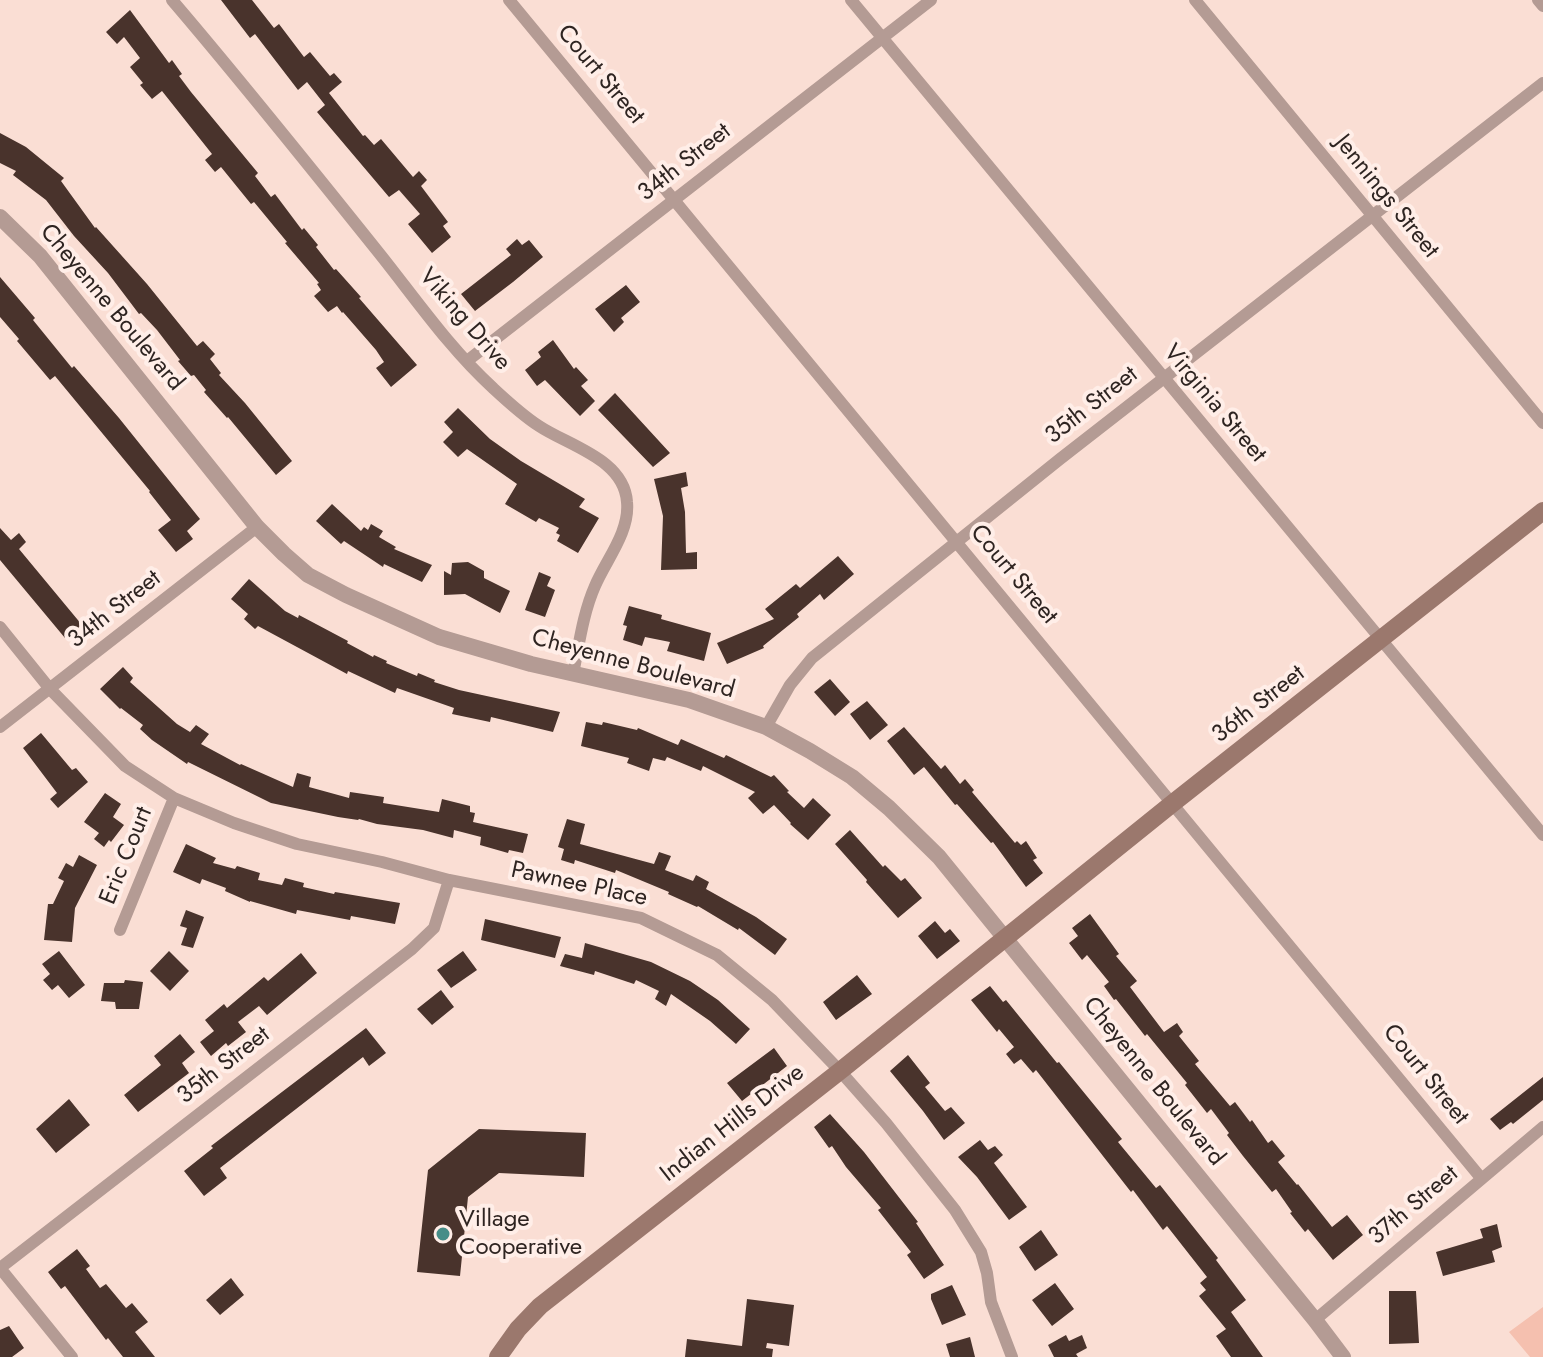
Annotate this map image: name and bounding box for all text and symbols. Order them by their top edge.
street label: Court Street [550,20,650,130]
street label: 34th Street [633,118,737,208]
street label: Jennings Street [1328,130,1444,264]
street label: Cheyenne Boulevard [33,219,189,397]
street label: Viking Drive [412,263,516,377]
street label: Virginia Street [1156,339,1272,469]
street label: 35th Street [1040,361,1144,451]
street label: Court Street [963,520,1063,630]
street label: 34th Street [63,565,167,655]
street label: Cheyenne Boulevard [528,624,738,706]
street label: 36th Street [1207,660,1311,750]
street label: Eric Court [94,803,160,909]
street label: Pawnee Place [508,856,650,914]
street label: Cheyenne Boulevard [1076,992,1230,1172]
street label: Court Street [1376,1019,1474,1131]
street label: 35th Street [172,1021,276,1111]
street label: Indian Hills Drive [655,1059,811,1189]
street label: 37th Street [1363,1160,1465,1252]
place label: Village Cooperative [459,1206,582,1262]
marker: Village Cooperative [434,1225,452,1243]

